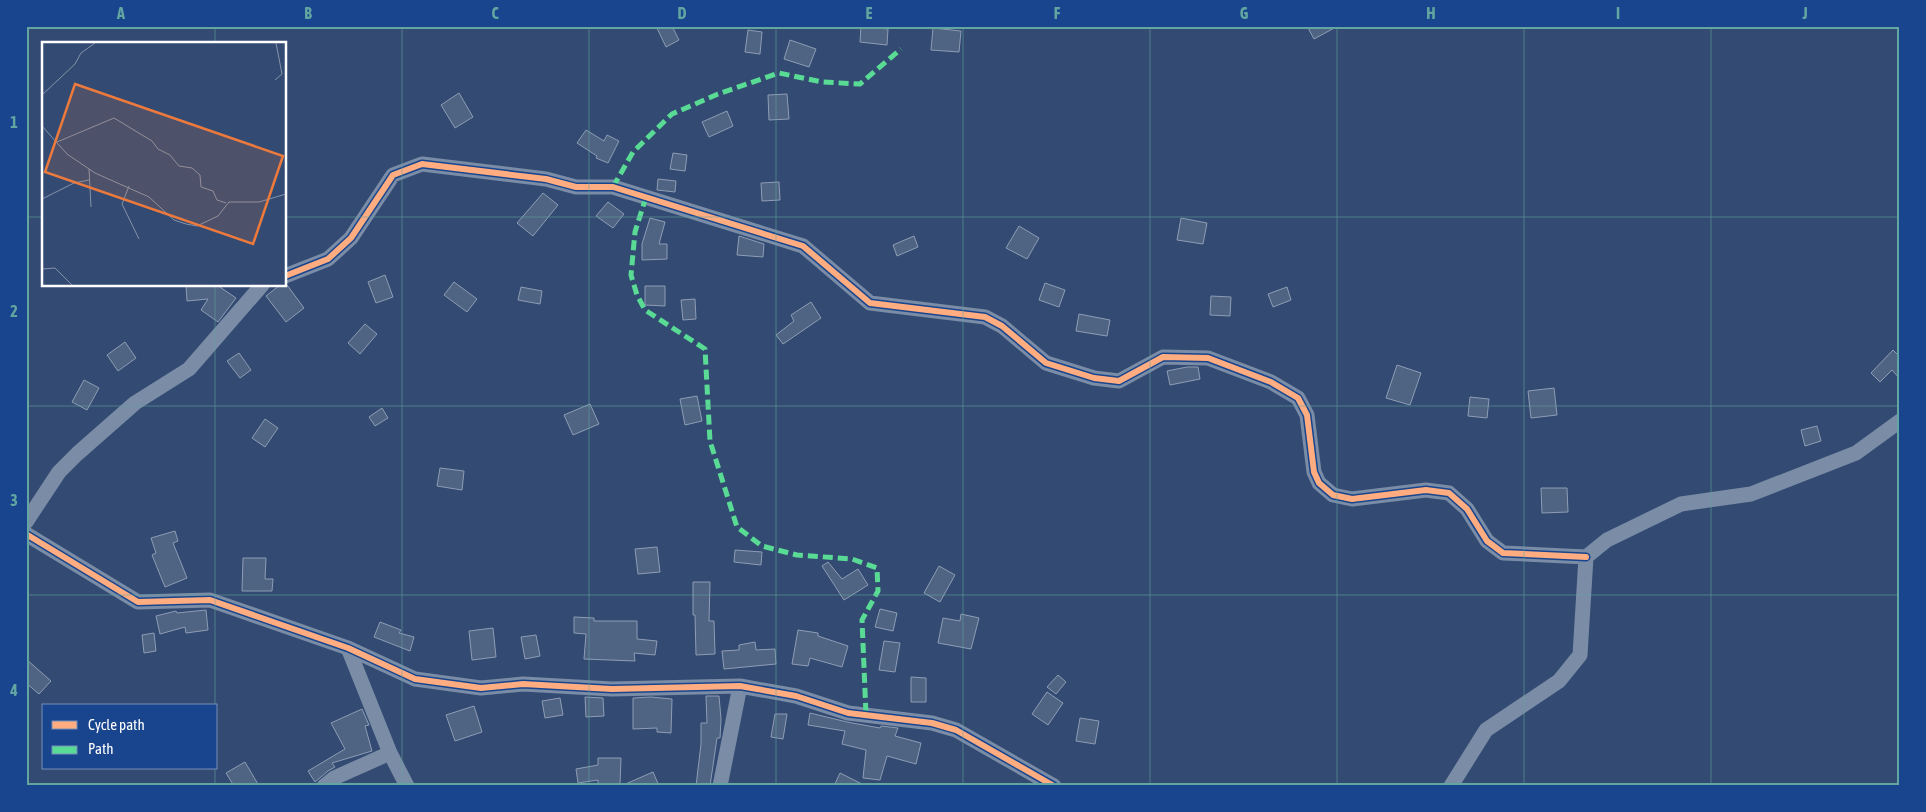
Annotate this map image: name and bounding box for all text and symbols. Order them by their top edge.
text: A [116,4,125,22]
text: B [304,4,312,22]
text: C [491,4,499,22]
text: D [678,4,687,22]
text: E [866,4,873,22]
text: F [1054,4,1061,22]
text: G [1240,4,1249,22]
text: H [1426,4,1436,22]
text: I [1616,4,1620,22]
text: J [1801,4,1808,22]
inset map [42,42,286,286]
text: 1 [10,113,18,131]
text: 2 [10,302,18,320]
text: 3 [10,491,18,509]
text: 4 [9,681,18,699]
legend [42,704,218,770]
text: Cycle path [88,716,145,733]
text: Path [88,740,114,757]

